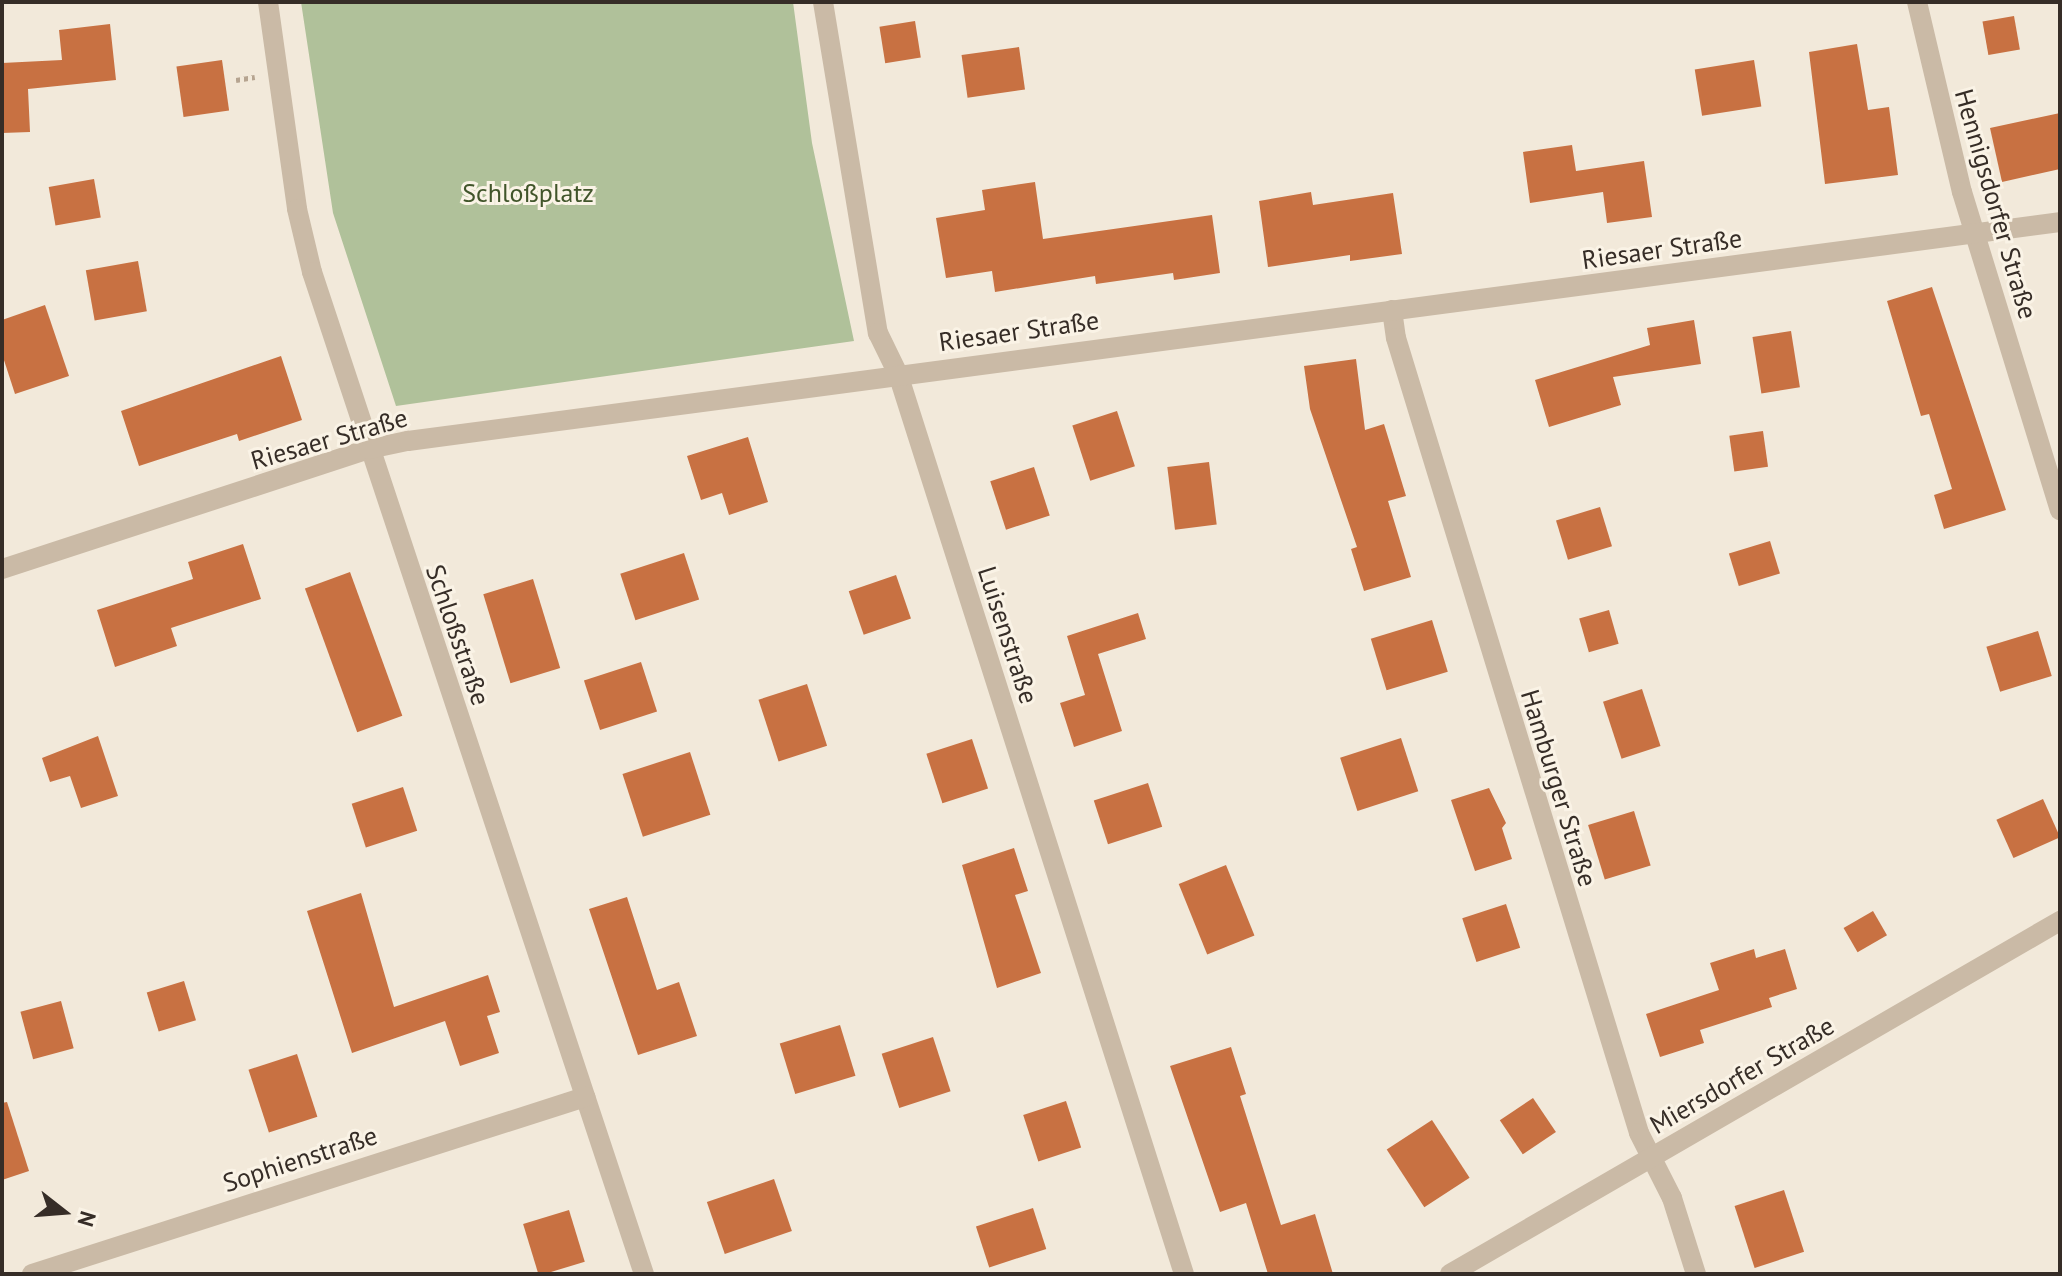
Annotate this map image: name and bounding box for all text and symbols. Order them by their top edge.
street label: Hennigsdorfer Straße [1948,85,2044,323]
park label: Schloßplatz [462,177,594,209]
street label: Riesaer Straße [1580,222,1744,276]
street label: Riesaer Straße [937,304,1101,358]
street label: Riesaer Straße [247,402,411,476]
street label: Schloßstraße [419,561,497,709]
street label: Luisenstraße [971,562,1045,708]
street label: Hamburger Straße [1514,686,1604,890]
street label: Miersdorfer Straße [1644,1010,1840,1140]
street label: Sophienstraße [219,1119,381,1199]
north arrow [24,1172,104,1252]
text: N [71,1208,102,1230]

